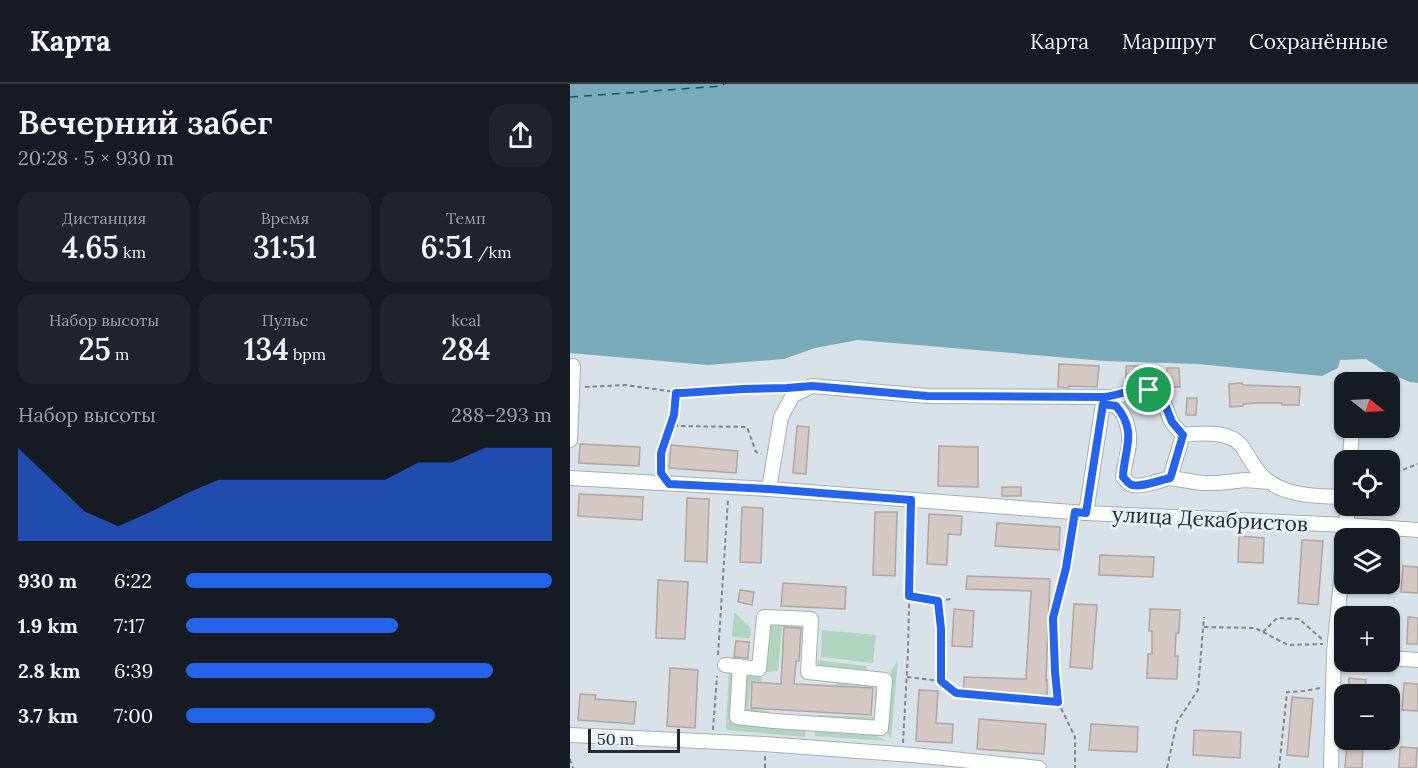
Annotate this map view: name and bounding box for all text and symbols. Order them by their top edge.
text: Карта [30,23,111,59]
text: Карта [1030,28,1089,55]
text: Маршрут [1122,28,1216,55]
text: Сохранённые [1249,28,1388,55]
text: Вечерний забег [18,101,273,143]
button: share [489,104,552,167]
text: 20:28 · 5 × 930 m [18,145,174,170]
text: Дистанция [62,208,146,228]
text: Время [261,208,309,228]
text: Темп [446,208,486,228]
text: 4.65 [62,228,119,266]
text: 31:51 [253,228,317,266]
text: 6:51 [421,228,473,266]
text: km [119,242,146,262]
text: /km [473,242,511,262]
text: Набор высоты [49,310,159,330]
text: Пульс [262,310,308,330]
text: kcal [451,310,481,330]
text: 25 [79,330,111,368]
text: 134 [244,330,289,368]
text: 284 [441,330,491,368]
text: m [111,344,129,364]
text: bpm [289,344,326,364]
pin [1123,364,1174,415]
north arrow [1334,372,1400,438]
map controls [1334,372,1400,750]
icon: arrive [1132,373,1165,406]
text: Набор высоты [18,402,156,427]
text: 288–293 m [451,402,552,427]
button: locate [1334,450,1400,516]
street label: улица Декабристов [1111,500,1309,538]
button: layers [1334,528,1400,594]
text: 930 m [18,568,77,593]
text: 6:22 [114,568,152,593]
button: + [1334,606,1400,672]
text: 1.9 km [18,613,78,638]
text: 7:17 [114,613,145,638]
text: 2.8 km [18,658,80,683]
text: 6:39 [114,658,153,683]
button: − [1334,684,1400,750]
text: 3.7 km [18,703,78,728]
text: 7:00 [114,703,153,728]
scale bar [588,726,680,754]
text: 50 m [597,729,634,749]

